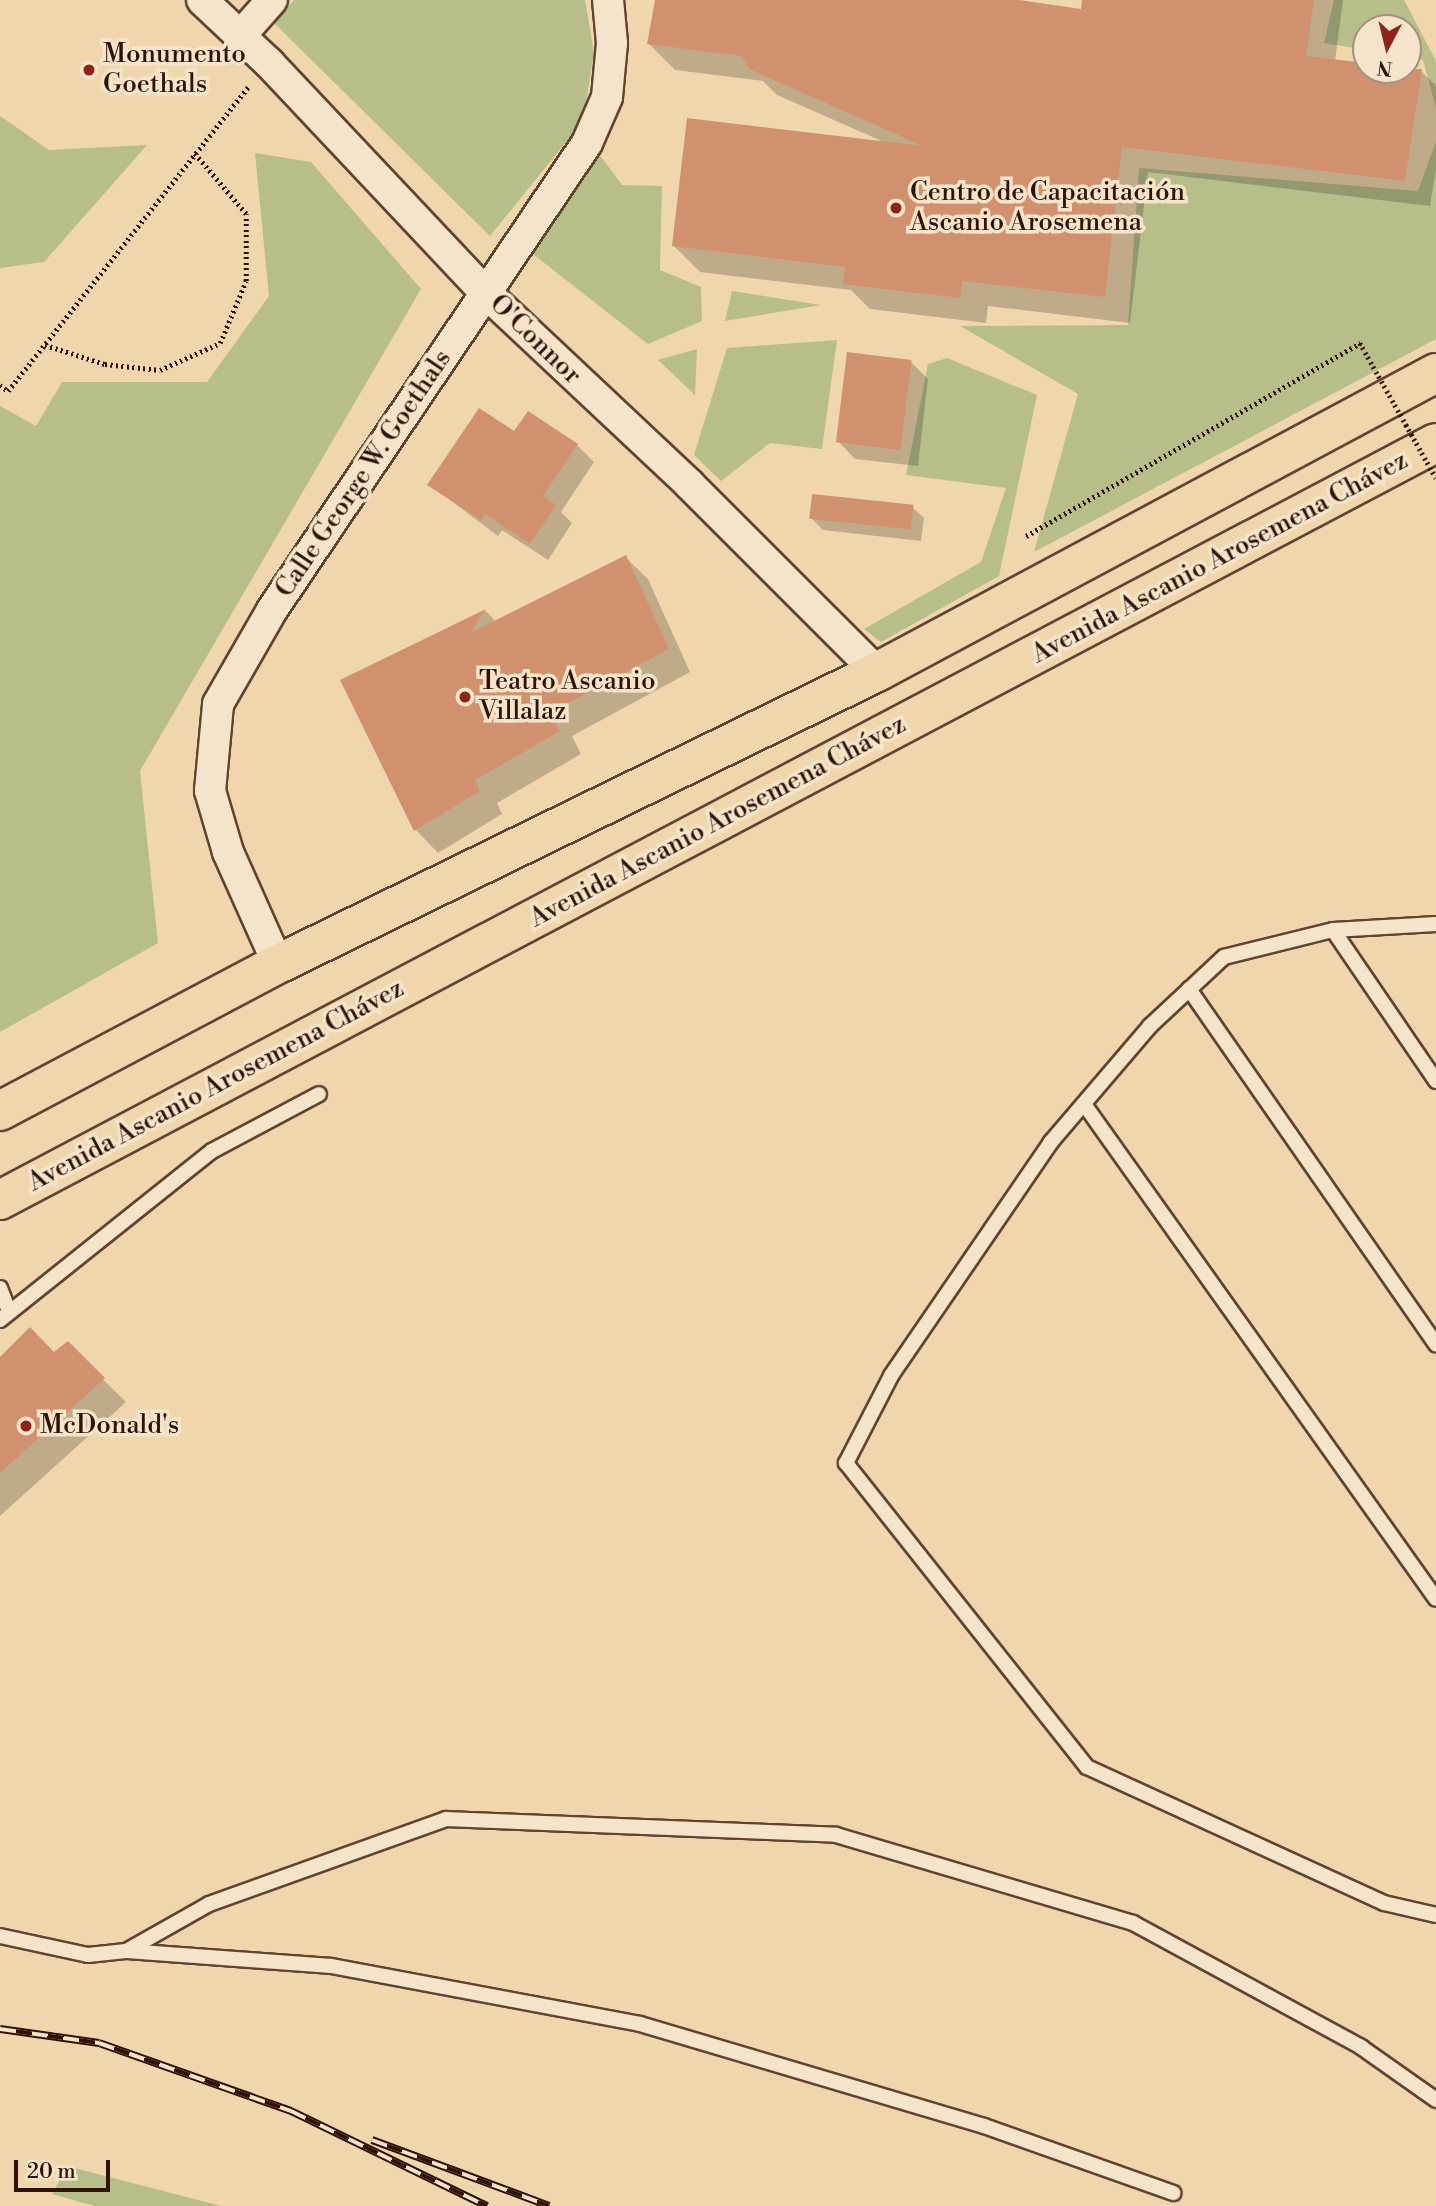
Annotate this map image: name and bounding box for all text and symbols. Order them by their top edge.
north arrow [1352,14,1422,84]
place label: Monumento Goethals [103,39,246,100]
text: N [1376,55,1394,81]
marker: Monumento Goethals [81,62,97,78]
place label: Centro de Capacitación Ascanio Arosemena [910,177,1185,238]
marker: Centro de Capacitación Ascanio Arosemena [888,200,904,216]
street label: O'Connor [483,289,587,391]
street label: Calle George W. Goethals [270,344,458,604]
street label: Avenida Ascanio Arosemena Chávez [1027,445,1413,671]
place label: Teatro Ascanio Villalaz [479,666,656,728]
marker: Teatro Ascanio Villalaz [457,689,473,705]
street label: Avenida Ascanio Arosemena Chávez [525,709,911,935]
street label: Avenida Ascanio Arosemena Chávez [23,973,409,1199]
place label: McDonald's [40,1410,179,1442]
marker: McDonald's [18,1418,34,1434]
scale bar [18,2146,114,2190]
text: 20 m [27,2159,76,2185]

